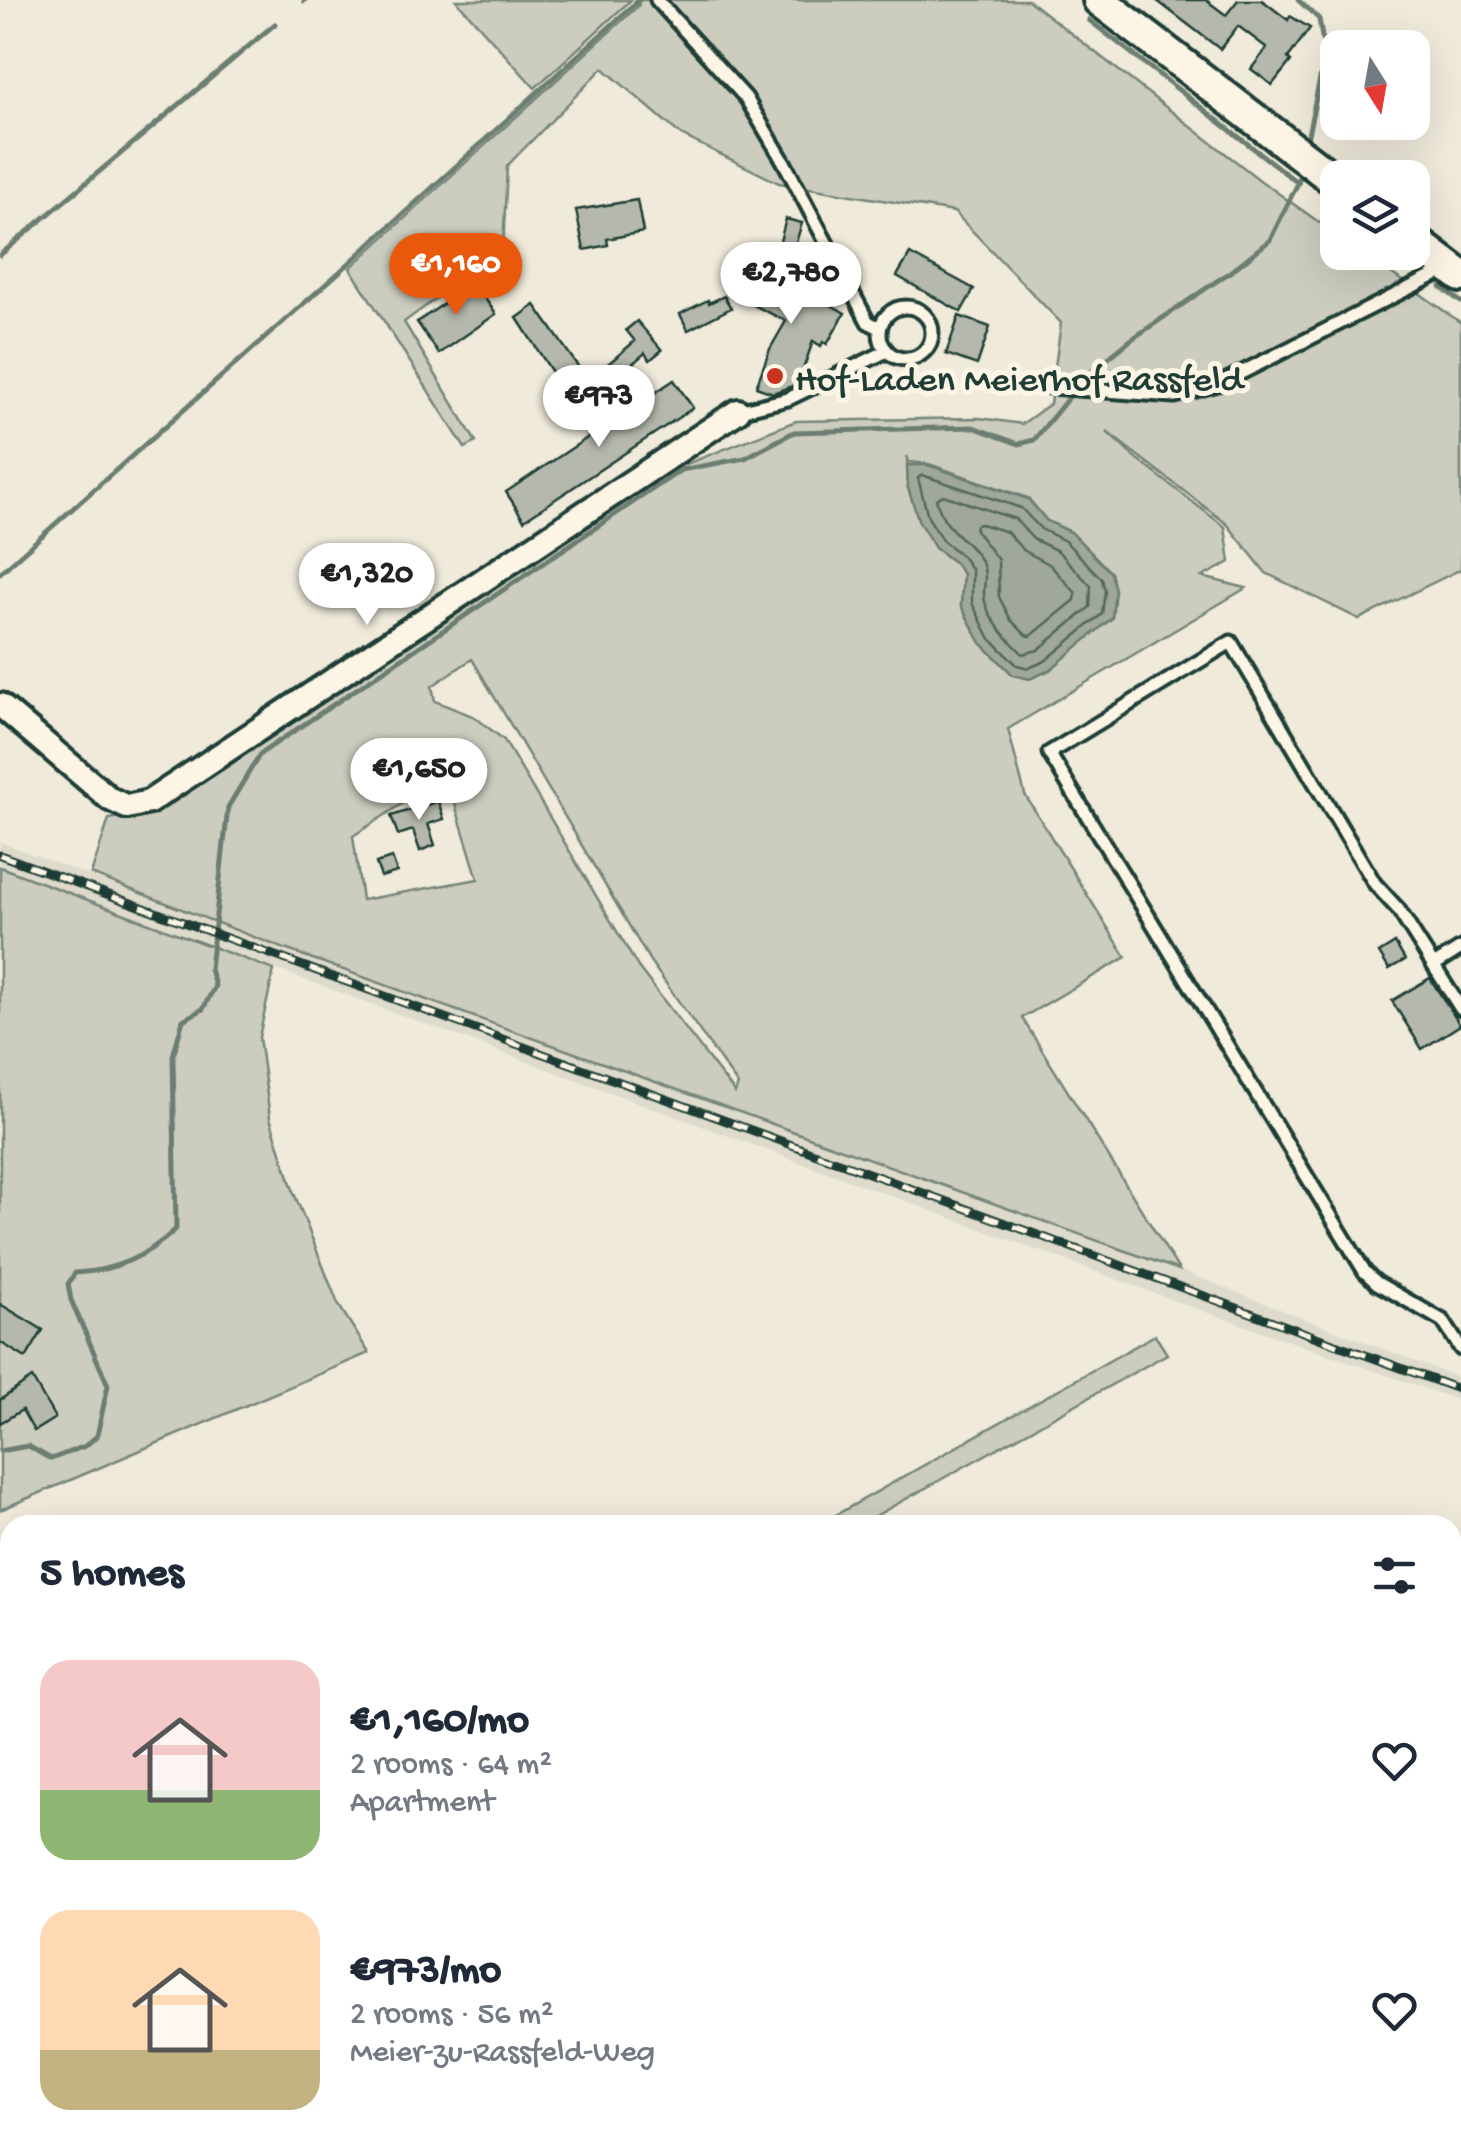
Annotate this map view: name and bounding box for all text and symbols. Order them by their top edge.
north arrow [1320,30,1430,140]
map controls [1320,30,1430,270]
button: layers [1320,160,1430,270]
pin: €1,160 [375,233,537,318]
pin: €2,780 [710,242,872,327]
text: €1,160 [411,246,501,284]
text: €2,780 [742,255,840,293]
place label: Hof-Laden Meierhof Rassfeld [795,360,1246,404]
pin: €973 [540,365,658,450]
marker: Hof-Laden Meierhof Rassfeld [764,365,786,387]
text: €973 [565,378,633,416]
pin: €1,320 [286,543,448,628]
text: €1,320 [321,556,413,594]
pin: €1,650 [338,738,500,823]
text: €1,650 [372,751,466,789]
icon: filters [1367,1548,1422,1603]
text: 5 homes [40,1551,183,1600]
text: €1,160/mo [350,1698,529,1747]
icon: home [120,1700,240,1820]
icon: heart [1367,1733,1422,1788]
text: 2 rooms · 64 m² [350,1747,552,1785]
text: Apartment [350,1785,494,1823]
text: €973/mo [350,1948,501,1997]
icon: home [120,1950,240,2070]
icon: heart [1367,1983,1422,2038]
text: 2 rooms · 56 m² [350,1997,554,2035]
text: Meier-zu-Rassfeld-Weg [350,2035,655,2073]

